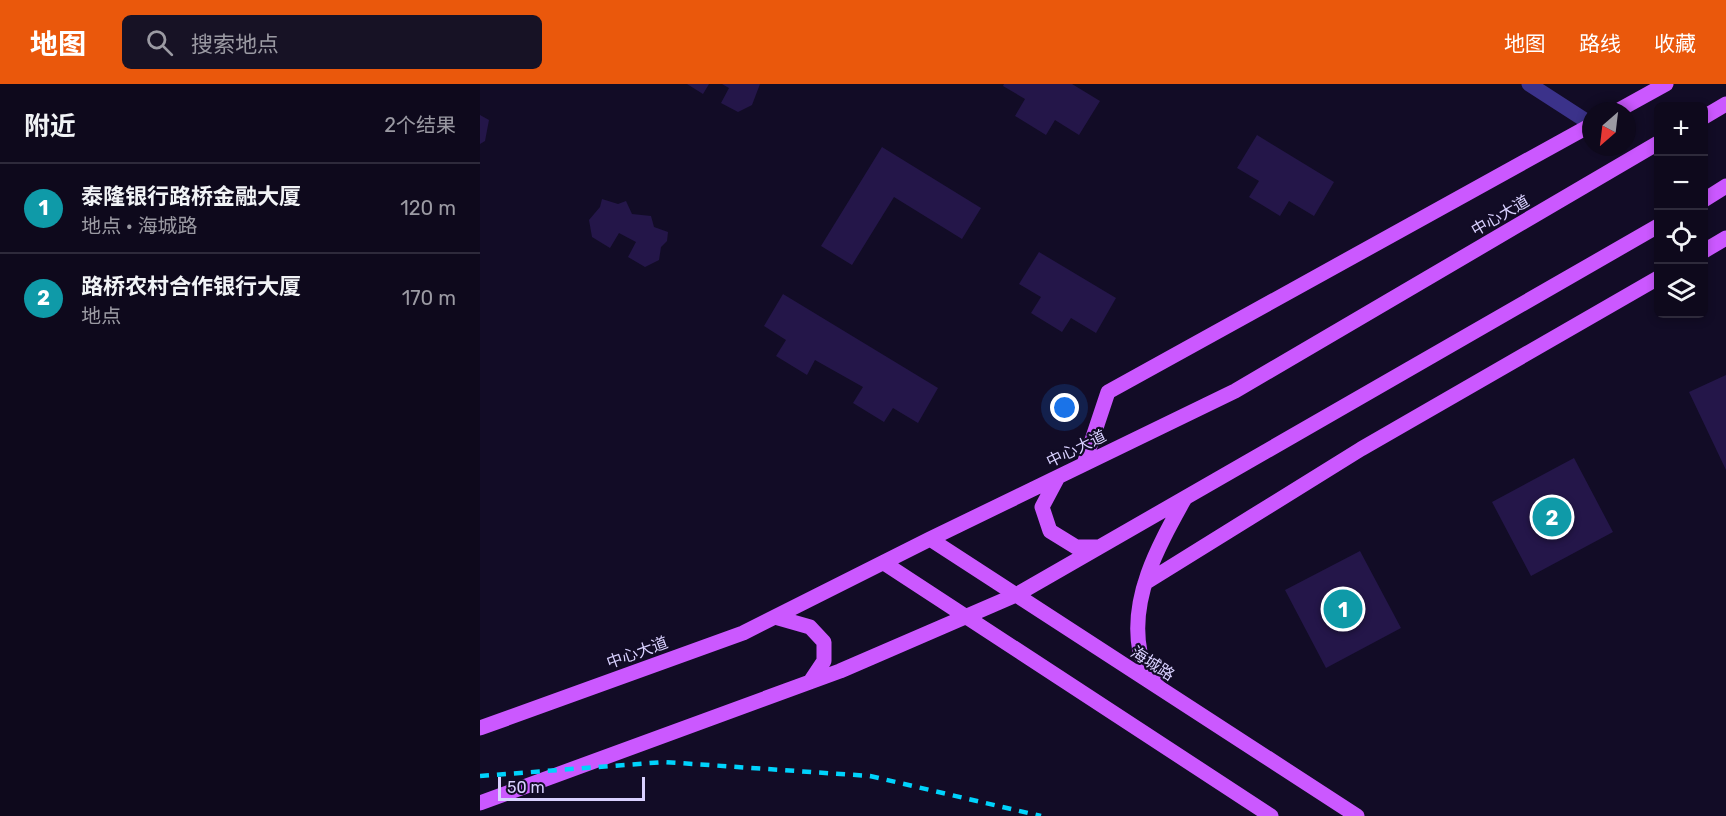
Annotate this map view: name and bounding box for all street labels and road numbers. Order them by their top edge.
street label: 中心大道 [1468,191,1533,240]
street label: 中心大道 [1043,426,1109,471]
street label: 中心大道 [604,633,670,672]
street label: 海城路 [1127,642,1178,684]

